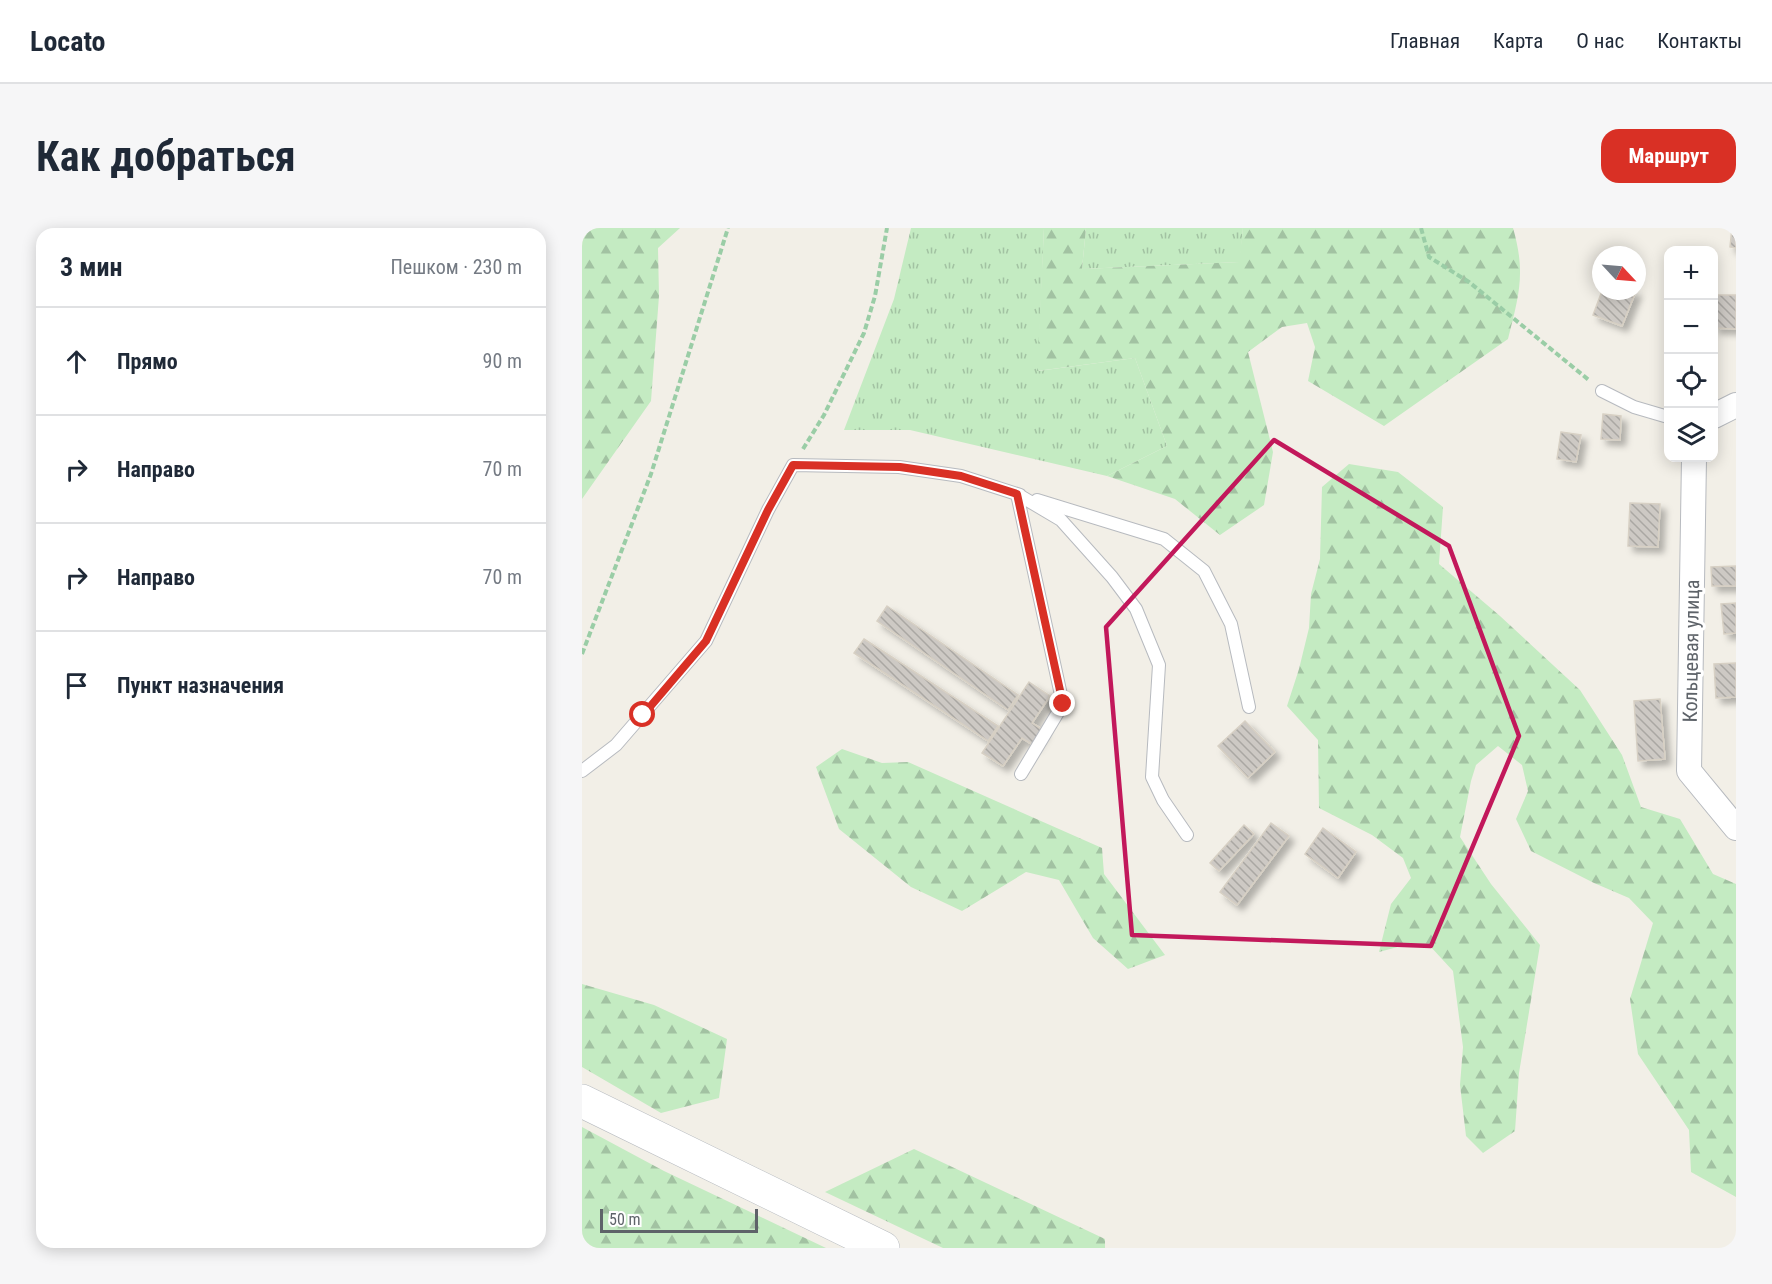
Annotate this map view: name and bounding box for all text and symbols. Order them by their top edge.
text: Locato [30,25,106,58]
text: Главная [1390,29,1460,53]
text: Карта [1493,29,1543,53]
text: О нас [1576,29,1624,53]
text: Контакты [1657,29,1742,53]
button: Маршрут [1601,129,1736,183]
text: Как добраться [36,132,296,181]
north arrow [1592,246,1646,300]
map controls [1664,246,1718,462]
button: + [1664,246,1718,300]
text: 3 мин [60,252,122,282]
text: Пешком · 230 m [390,255,522,279]
button: − [1664,300,1718,354]
icon: ahead [60,345,93,378]
text: Прямо [117,349,178,374]
text: 90 m [483,349,522,373]
button: locate [1664,354,1718,408]
button: layers [1664,408,1718,462]
icon: right [60,453,93,486]
text: Направо [117,457,195,482]
text: 70 m [483,457,522,481]
icon: right [60,561,93,594]
text: Направо [117,565,195,590]
text: 70 m [483,565,522,589]
street label: Кольцевая улица [1678,579,1704,723]
icon: arrive [60,669,93,702]
text: Пункт назначения [117,673,284,698]
route end [1049,690,1075,716]
route start [629,701,655,727]
scale bar [600,1206,758,1234]
text: 50 m [609,1210,641,1229]

